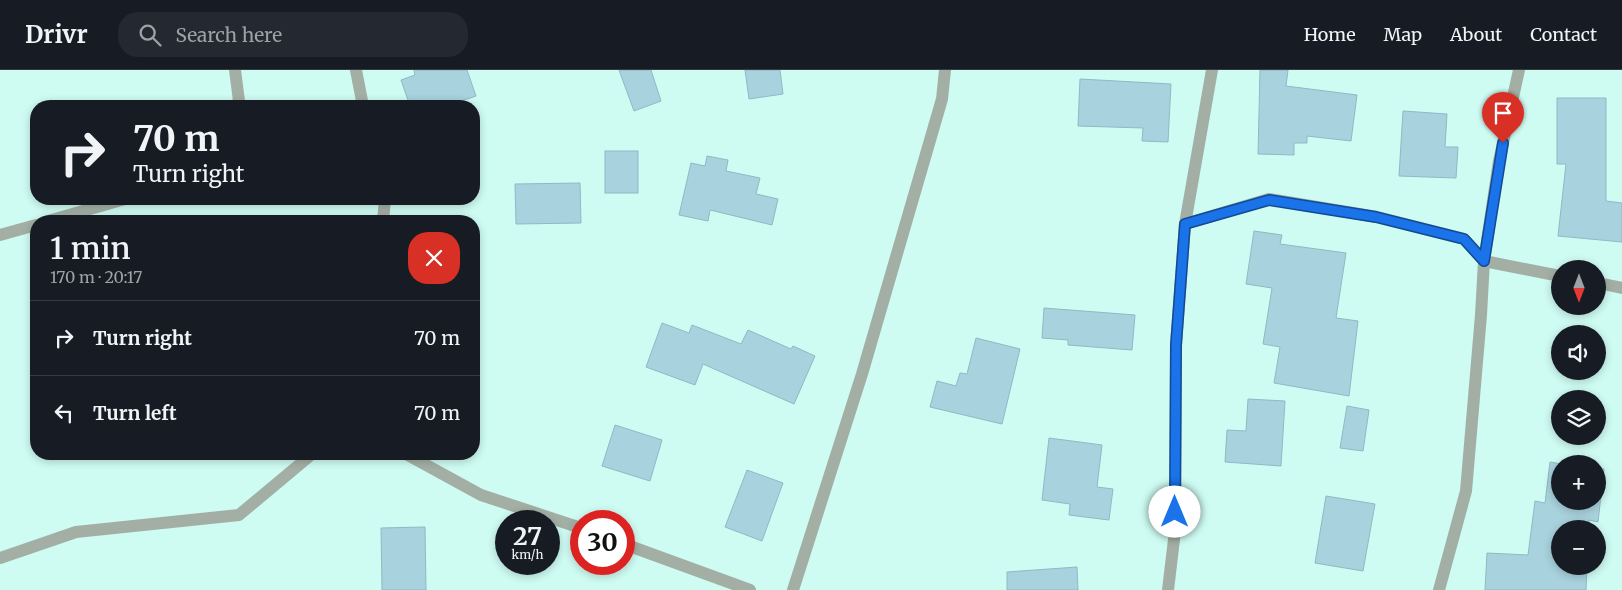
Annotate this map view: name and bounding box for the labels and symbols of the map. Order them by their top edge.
pin [1482,92,1524,143]
north arrow [1551,260,1606,315]
position arrow [1148,485,1200,537]
speed limit sign: 30 [570,510,635,575]

